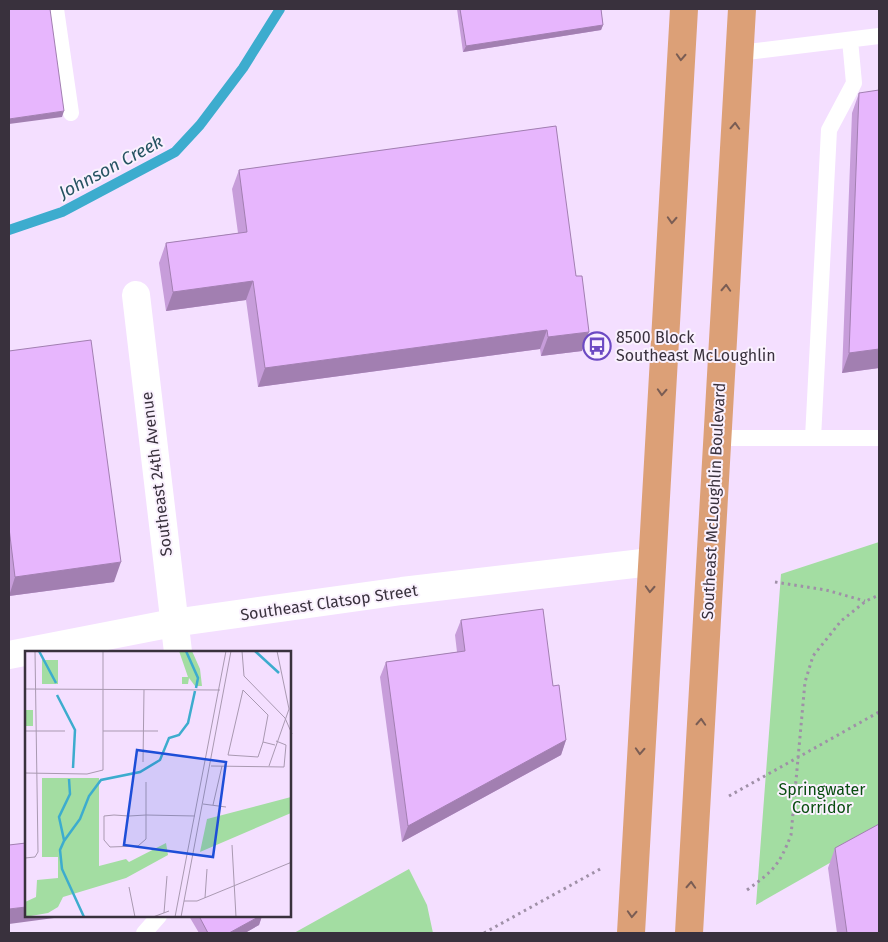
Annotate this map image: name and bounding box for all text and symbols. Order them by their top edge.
one-way arrow [675,54,686,62]
one-way arrow [730,122,741,130]
water label: Johnson Creek [54,130,167,204]
one-way arrow [666,216,677,224]
one-way arrow [720,284,731,292]
place label: 8500 Block Southeast McLoughlin [616,328,776,365]
bus stop icon: 8500 Block Southeast McLoughlin [582,331,612,361]
street label: Southeast McLoughlin Boulevard [698,382,729,620]
one-way arrow [656,388,667,396]
street label: Southeast 24th Avenue [137,391,176,557]
street label: Southeast Clatsop Street [239,581,419,624]
one-way arrow [644,585,655,593]
inset map [25,651,291,917]
one-way arrow [695,718,706,726]
one-way arrow [635,748,646,756]
park label: Springwater Corridor [778,780,866,817]
one-way arrow [686,880,697,888]
one-way arrow [627,910,638,918]

